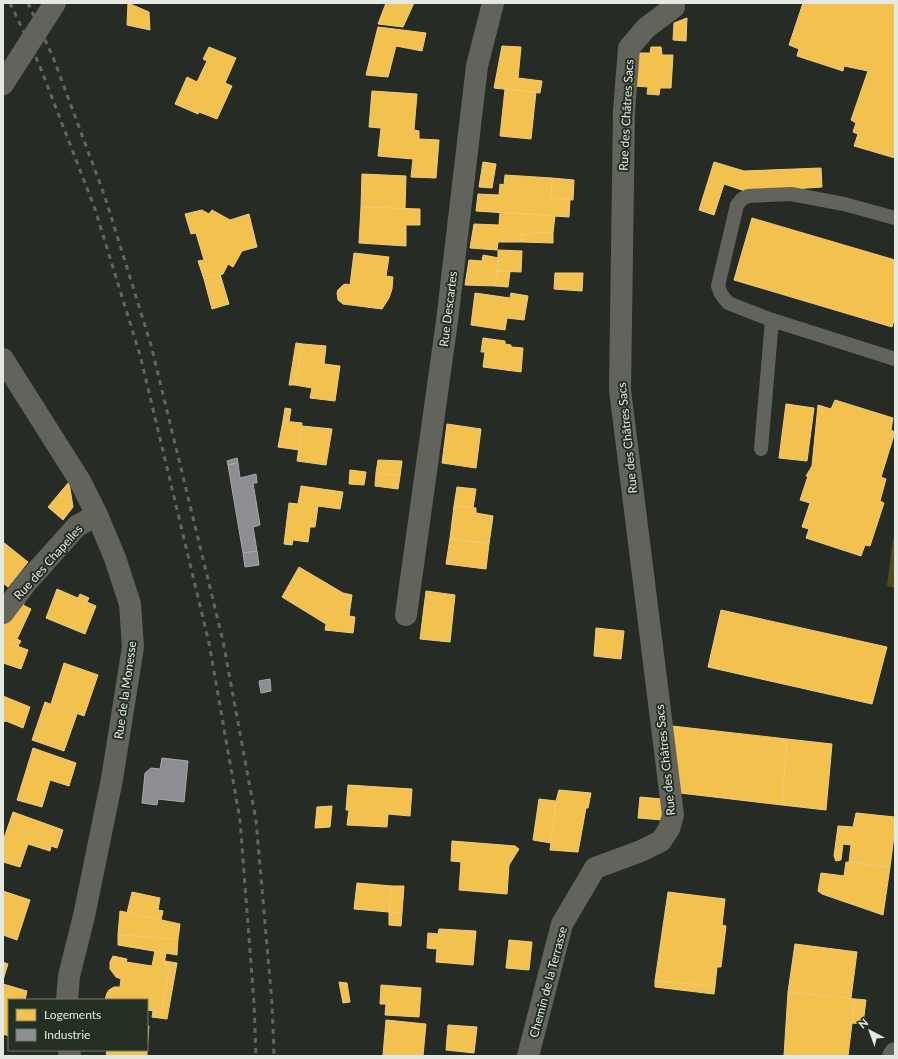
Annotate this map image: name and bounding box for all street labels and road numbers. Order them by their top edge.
street label: Rue des Châtres Sacs [616,59,636,171]
street label: Rue Descartes [436,270,460,348]
street label: Rue des Châtres Sacs [614,382,640,494]
street label: Rue des Chapelles [10,521,86,603]
street label: Rue de la Monesse [111,640,139,740]
street label: Rue des Châtres Sacs [652,704,678,816]
street label: Chemin de la Terrasse [526,925,570,1039]

